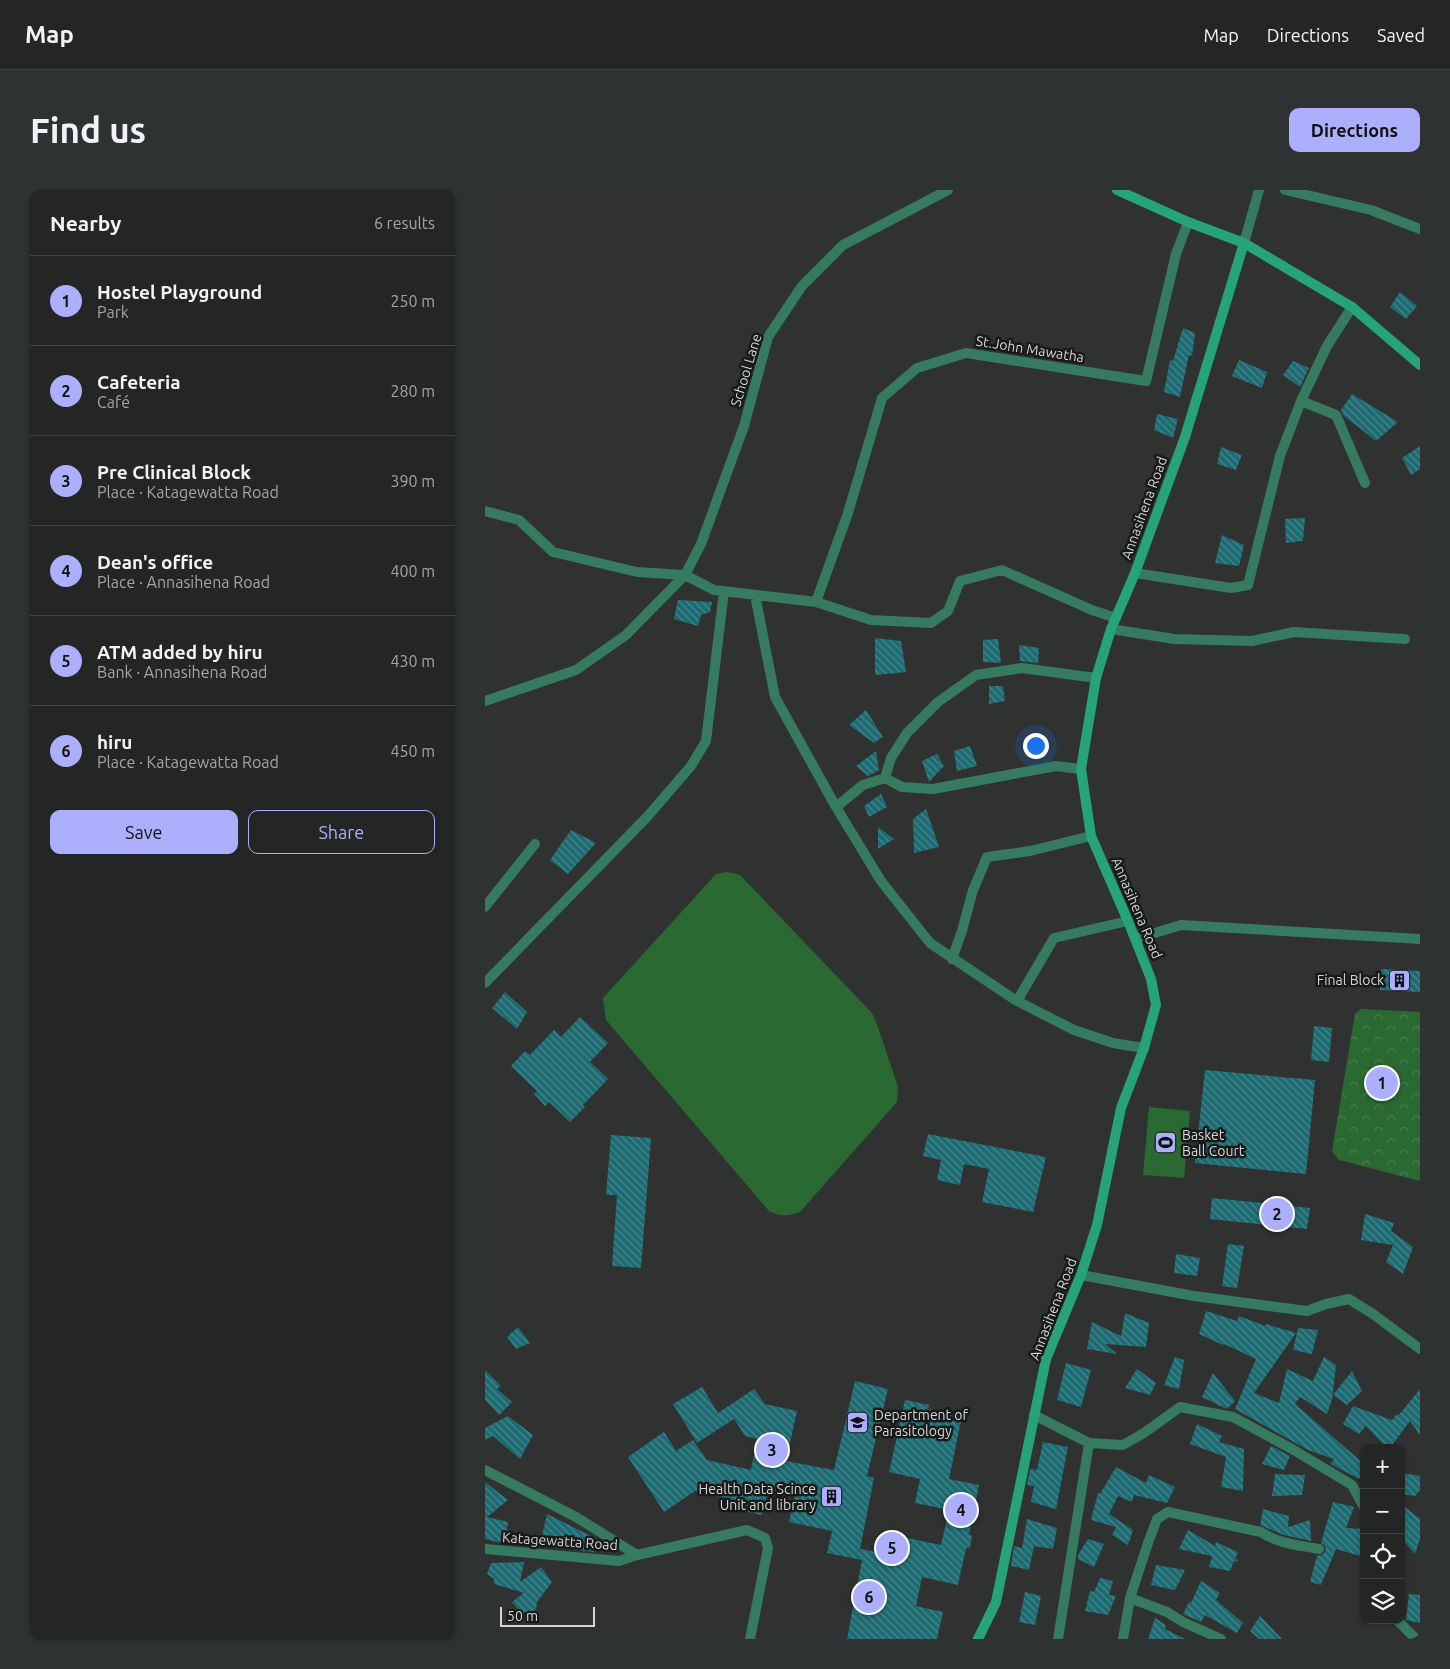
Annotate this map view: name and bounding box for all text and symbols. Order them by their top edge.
text: Map [25,21,74,48]
text: Map [1203,25,1239,45]
text: Directions [1267,25,1349,45]
text: Saved [1377,25,1425,45]
button: Directions [1289,108,1420,152]
text: Find us [30,110,146,150]
text: Nearby [50,211,121,235]
text: 6 results [374,214,435,232]
text: Hostel Playground [97,281,262,303]
text: 1 [61,292,71,310]
text: 250 m [390,292,435,310]
text: Park [97,303,129,321]
street label: School Lane [727,332,765,408]
street label: St.John Mawatha [975,333,1085,365]
text: Cafeteria [97,371,181,393]
text: 2 [61,382,71,400]
text: 280 m [390,382,435,400]
text: Café [97,393,130,411]
street label: Annasihena Road [1118,454,1170,562]
text: Pre Clinical Block [97,461,251,483]
text: 3 [61,472,71,490]
text: 390 m [390,472,435,490]
text: Place · Katagewatta Road [97,483,279,501]
text: Dean's office [97,551,213,573]
text: 4 [61,562,71,580]
text: 400 m [390,562,435,580]
text: Place · Annasihena Road [97,573,270,591]
text: ATM added by hiru [97,641,263,663]
text: 5 [61,652,71,670]
text: 430 m [390,652,435,670]
text: Bank · Annasihena Road [97,663,267,681]
text: hiru [97,731,132,753]
your location [1023,733,1049,759]
text: 6 [61,742,71,760]
text: 450 m [390,742,435,760]
text: Place · Katagewatta Road [97,753,279,771]
button: Save [50,810,238,854]
button: Share [248,810,435,854]
street label: Annasihena Road [1109,855,1165,961]
building icon: Final Block [1388,968,1412,992]
place label: Final Block [1317,972,1384,988]
pin: 1 [1366,1064,1398,1102]
place label: Basket Ball Court [1182,1127,1245,1159]
sports icon: Basket Ball Court [1154,1131,1178,1155]
pin: 2 [1261,1195,1293,1233]
street label: Annasihena Road [1026,1256,1080,1362]
place label: Department of Parasitology [874,1407,969,1439]
school or university icon: Department of Parasitology [846,1411,870,1435]
pin: 3 [756,1431,788,1469]
map controls [1360,1444,1405,1624]
button: + [1360,1444,1405,1489]
place label: Health Data Scince Unit and library [699,1481,816,1513]
building icon: Health Data Scince Unit and library [820,1485,844,1509]
button: − [1360,1489,1405,1534]
pin: 4 [945,1491,977,1529]
street label: Katagewatta Road [502,1529,618,1553]
pin: 5 [876,1529,908,1567]
button: locate [1360,1534,1405,1579]
pin: 6 [853,1578,885,1616]
button: layers [1360,1579,1405,1624]
scale bar [500,1604,595,1627]
text: 50 m [507,1608,538,1624]

